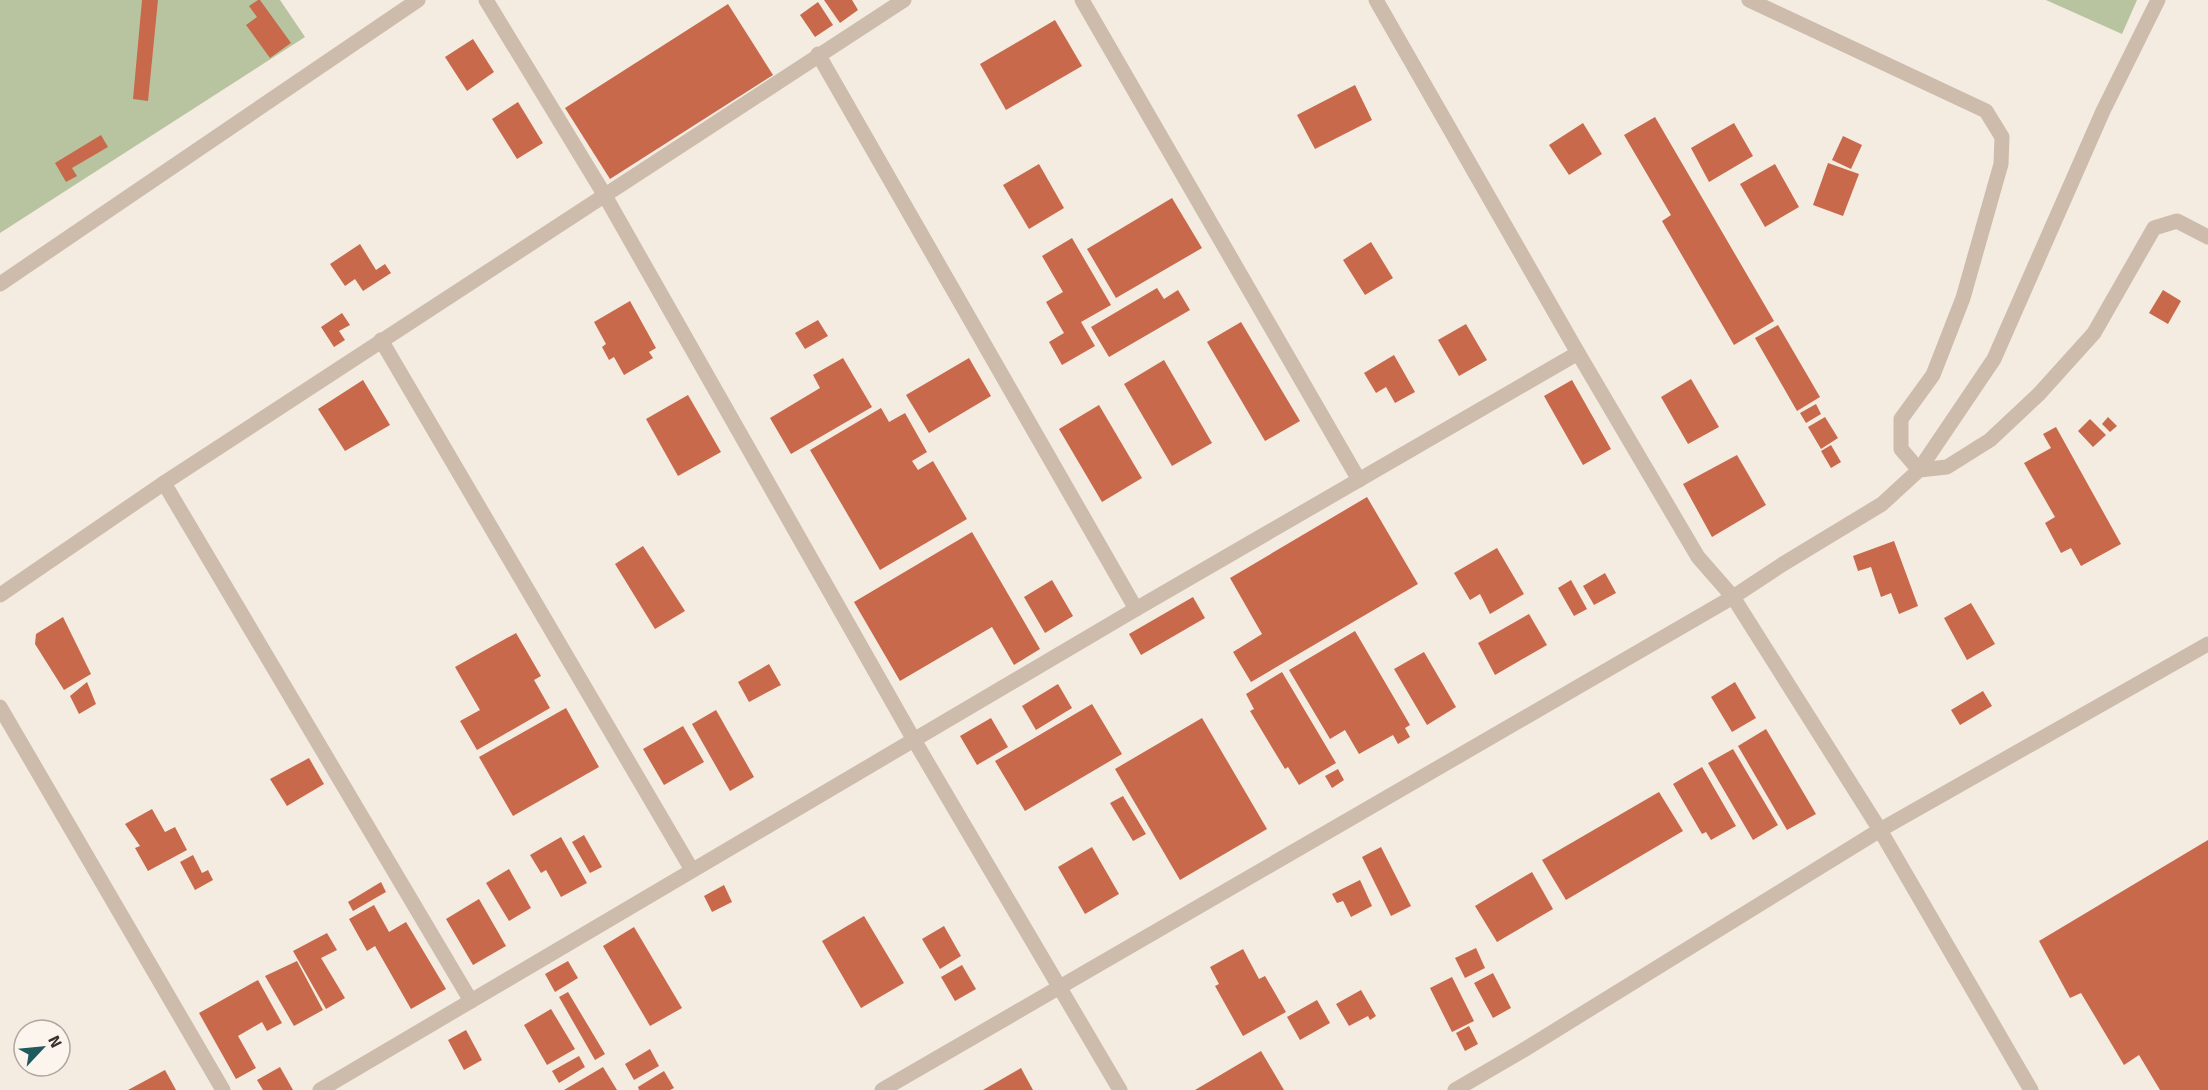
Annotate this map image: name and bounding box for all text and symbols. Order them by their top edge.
north arrow [12,1018,72,1078]
text: N [43,1032,66,1051]

